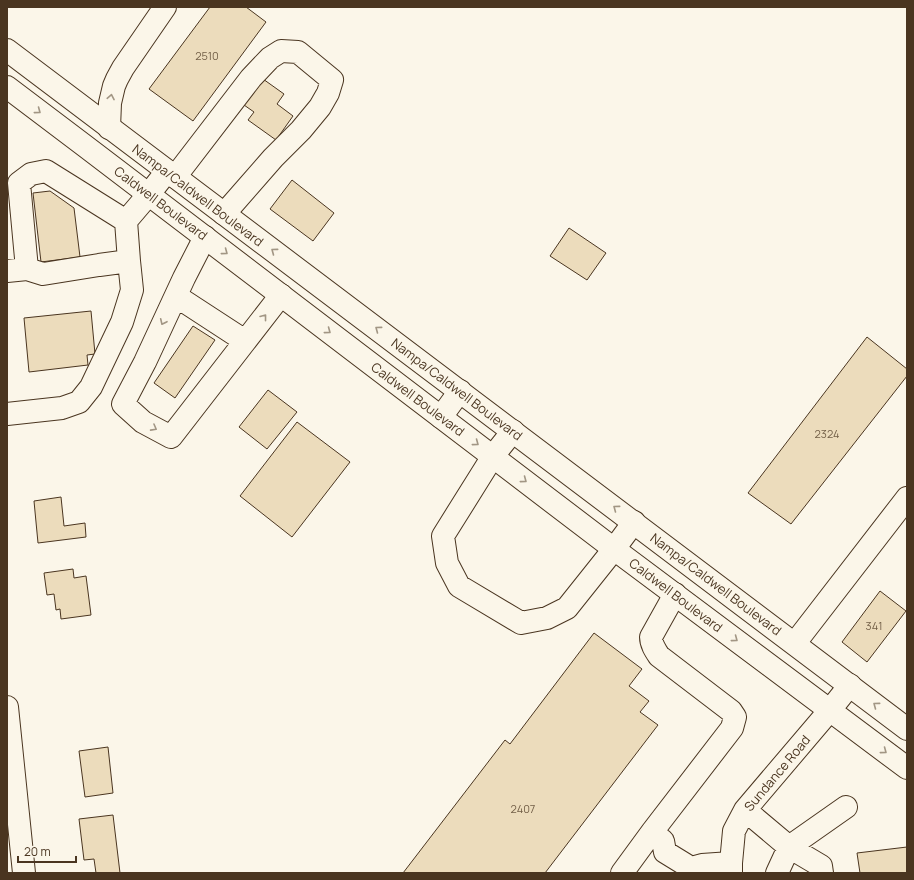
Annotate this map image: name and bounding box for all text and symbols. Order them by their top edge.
house number: 2510 [195,48,219,63]
one-way arrow [107,94,115,100]
one-way arrow [34,106,41,113]
street label: Nampa/Caldwell Boulevard [129,141,267,249]
street label: Caldwell Boulevard [111,163,211,243]
one-way arrow [220,247,227,254]
one-way arrow [271,249,278,256]
one-way arrow [259,314,266,321]
one-way arrow [160,318,168,326]
one-way arrow [324,326,331,333]
one-way arrow [375,327,382,334]
street label: Nampa/Caldwell Boulevard [388,335,526,443]
street label: Caldwell Boulevard [368,359,468,439]
one-way arrow [150,423,157,430]
house number: 2324 [815,426,839,441]
one-way arrow [472,439,479,446]
one-way arrow [520,475,527,483]
one-way arrow [613,505,620,513]
street label: Nampa/Caldwell Boulevard [647,530,785,638]
street label: Caldwell Boulevard [626,555,726,635]
house number: 341 [866,618,882,633]
one-way arrow [731,634,738,641]
one-way arrow [873,702,880,710]
street label: Sundance Road [740,731,814,815]
one-way arrow [880,746,887,753]
house number: 2407 [511,801,535,816]
scale bar [18,838,76,864]
text: 20 m [24,843,51,860]

